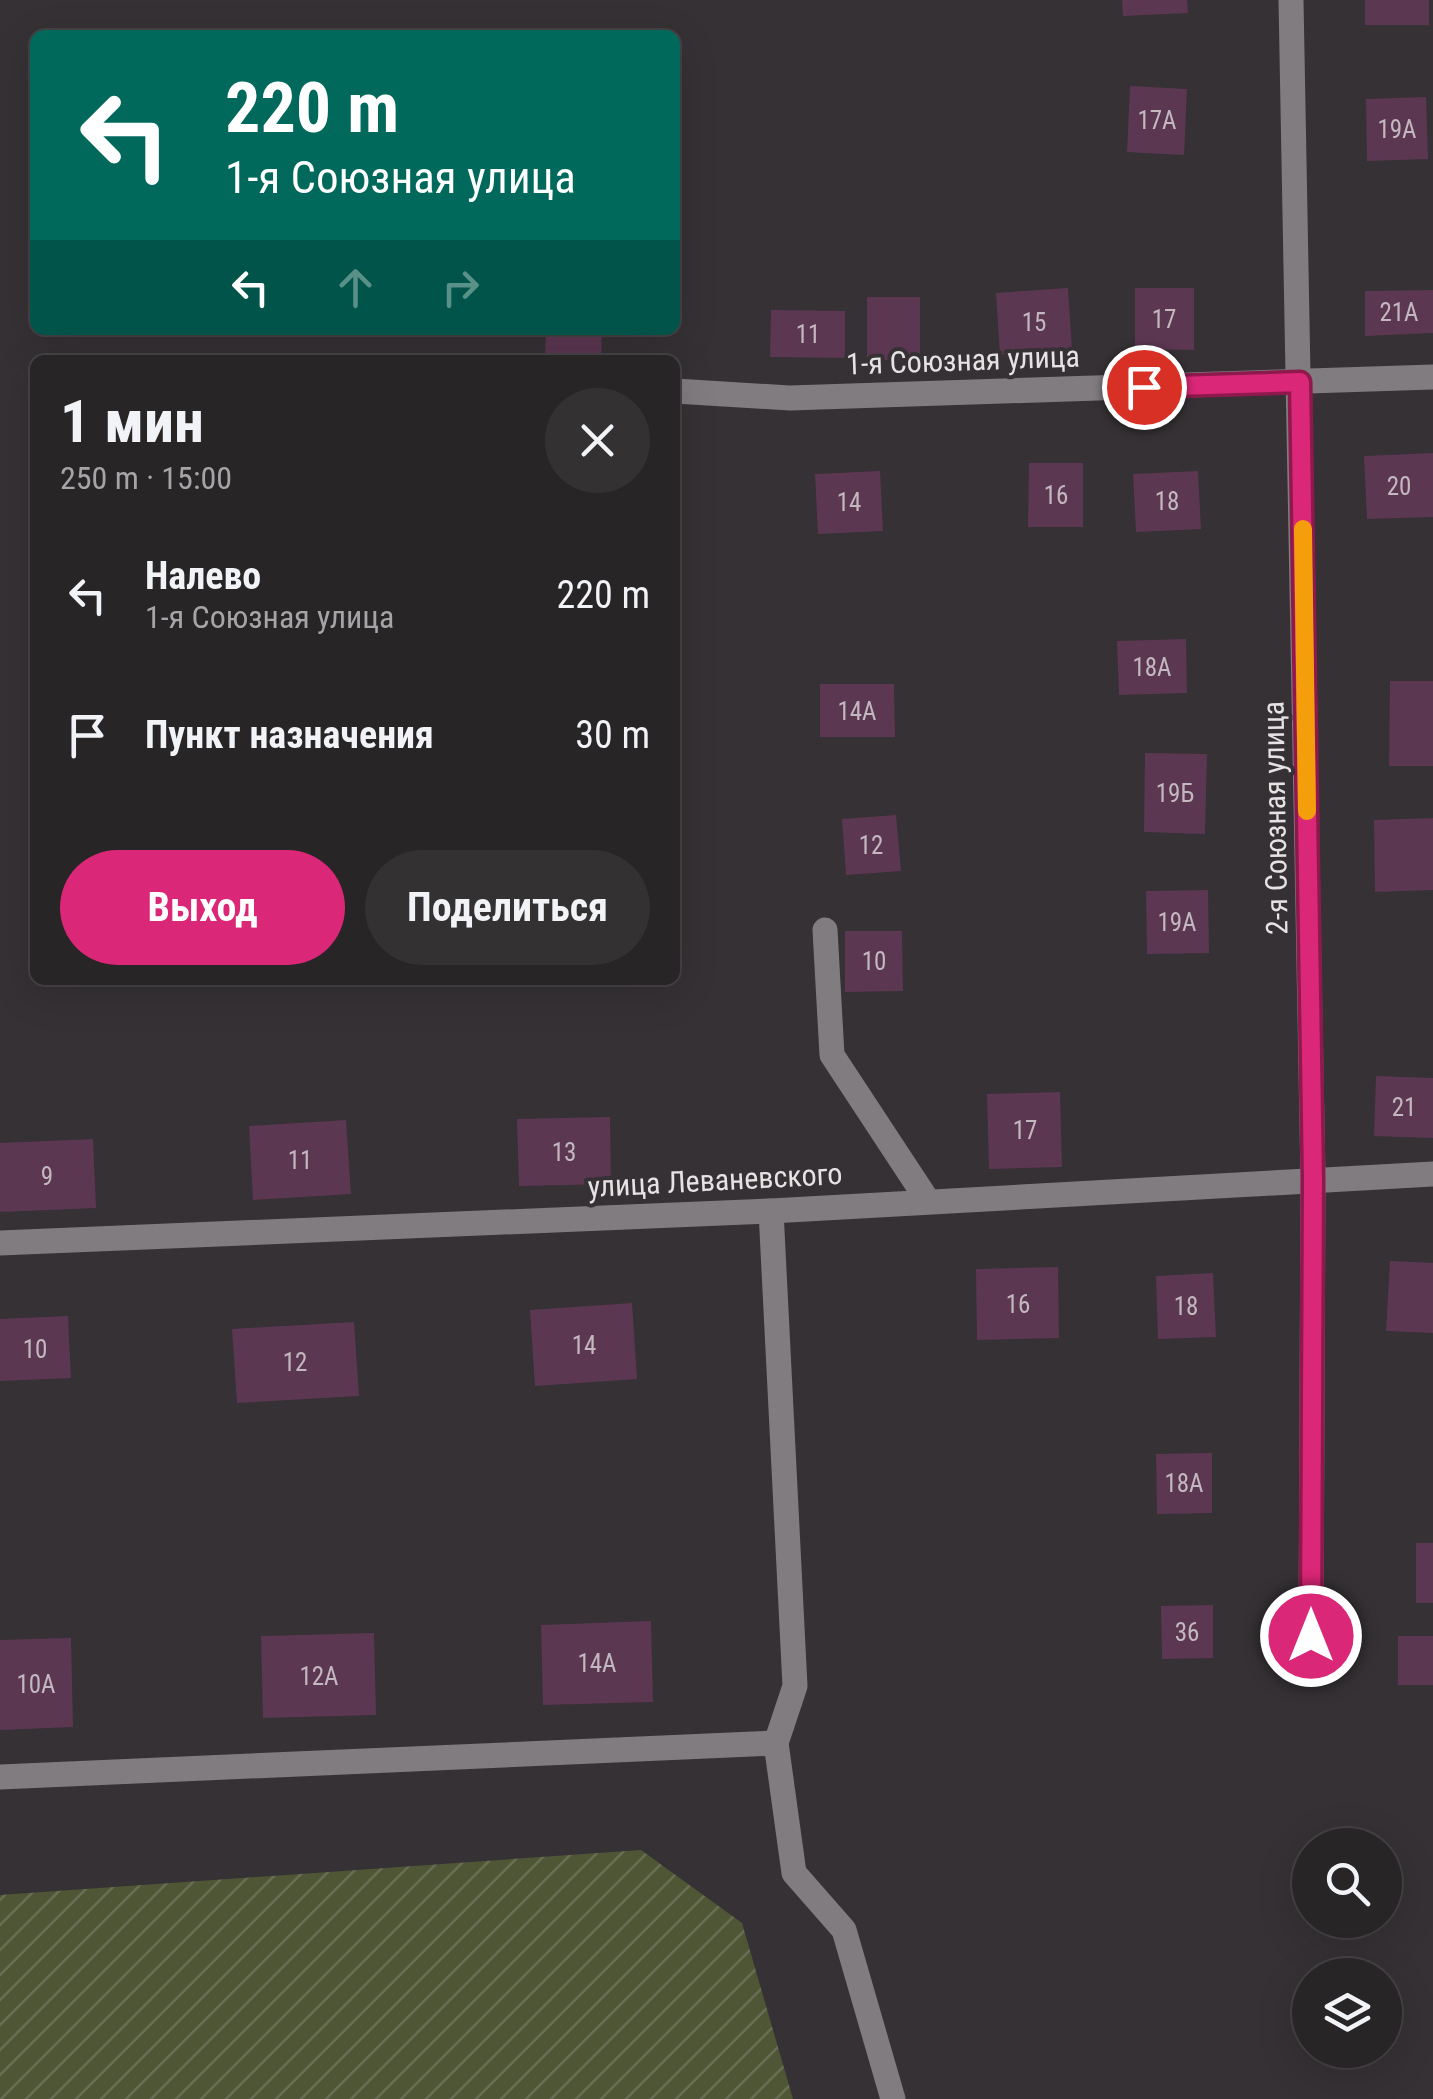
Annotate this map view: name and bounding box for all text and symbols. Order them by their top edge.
text: 220 m [225,67,399,149]
icon: left [60,70,190,200]
house number: 17А [1137,106,1177,135]
house number: 19А [1377,115,1417,144]
text: 1-я Союзная улица [225,151,576,204]
icon: left [223,260,278,315]
icon: ahead [328,260,383,315]
icon: right [433,260,488,315]
house number: 21А [1379,298,1419,327]
house number: 17 [1152,305,1176,334]
house number: 15 [1022,308,1046,337]
house number: 11 [796,320,820,349]
street label: 1-я Союзная улица [846,338,1080,382]
pin [1102,345,1187,430]
icon: arrive [1117,360,1172,415]
text: 1 мин [60,386,204,457]
button: close [545,388,650,493]
text: 250 m · 15:00 [60,459,232,497]
house number: 20 [1387,472,1411,501]
house number: 16 [1044,481,1068,510]
house number: 18 [1155,487,1179,516]
house number: 14 [837,488,861,517]
text: Налево [145,554,261,598]
icon: left [60,568,115,623]
text: 220 m [556,573,650,617]
text: 1-я Союзная улица [145,598,394,636]
house number: 18А [1132,653,1172,682]
house number: 14А [837,697,877,726]
street label: 2-я Союзная улица [1255,701,1295,935]
icon: arrive [60,708,115,763]
text: Пункт назначения [145,713,434,757]
text: 30 m [575,713,650,757]
house number: 19Б [1156,779,1194,808]
house number: 12 [859,831,883,860]
button: Выход [60,850,345,965]
button: Поделиться [365,850,650,965]
house number: 19А [1157,908,1197,937]
house number: 10 [862,947,886,976]
house number: 21 [1392,1093,1416,1122]
house number: 17 [1013,1116,1037,1145]
house number: 13 [552,1138,576,1167]
house number: 11 [288,1146,312,1175]
street label: улица Леваневского [587,1156,843,1204]
house number: 9 [41,1162,53,1191]
house number: 16 [1006,1290,1030,1319]
house number: 18 [1174,1292,1198,1321]
house number: 14 [572,1331,596,1360]
house number: 10 [23,1335,47,1364]
house number: 12 [283,1348,307,1377]
house number: 18А [1164,1469,1204,1498]
position arrow [1259,1584,1363,1688]
house number: 36 [1175,1618,1199,1647]
house number: 14А [577,1649,617,1678]
house number: 12А [299,1662,339,1691]
house number: 10А [16,1670,56,1699]
map controls [1292,1828,1402,2068]
button: search [1292,1828,1402,1938]
button: layers [1292,1958,1402,2068]

